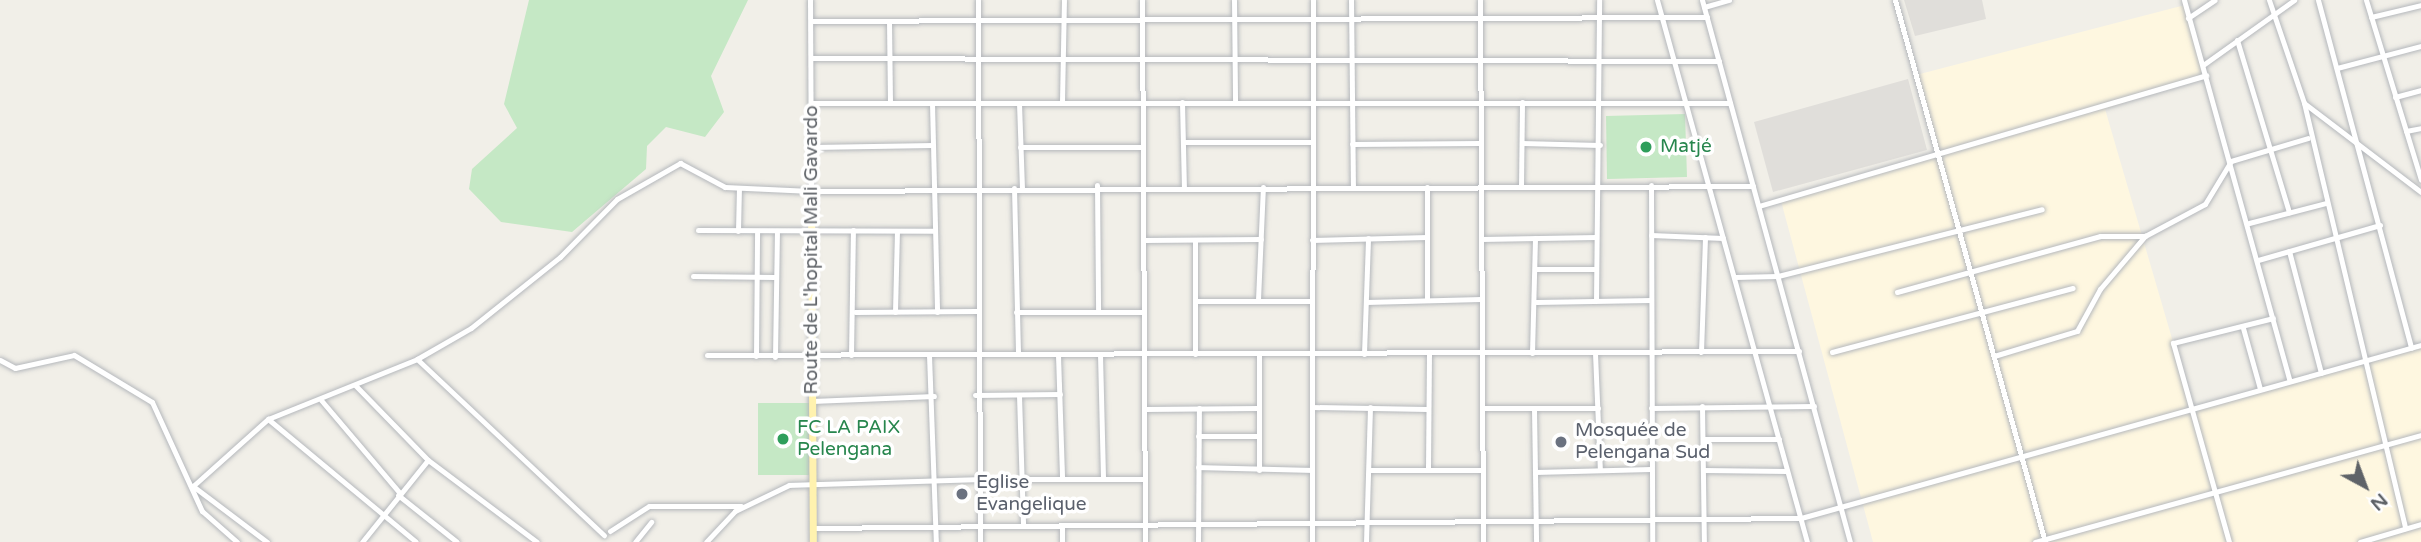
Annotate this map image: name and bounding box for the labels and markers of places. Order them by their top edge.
place label: Matjé [1660,136,1712,158]
marker: Matjé [1638,139,1654,155]
place label: FC LA PAIX Pelengana [797,417,900,461]
place label: Mosquée de Pelengana Sud [1575,420,1710,464]
marker: FC LA PAIX Pelengana [775,431,791,447]
marker: Mosquée de Pelengana Sud [1553,434,1569,450]
place label: Eglise Evangelique [976,472,1087,516]
marker: Eglise Evangelique [954,486,970,502]

